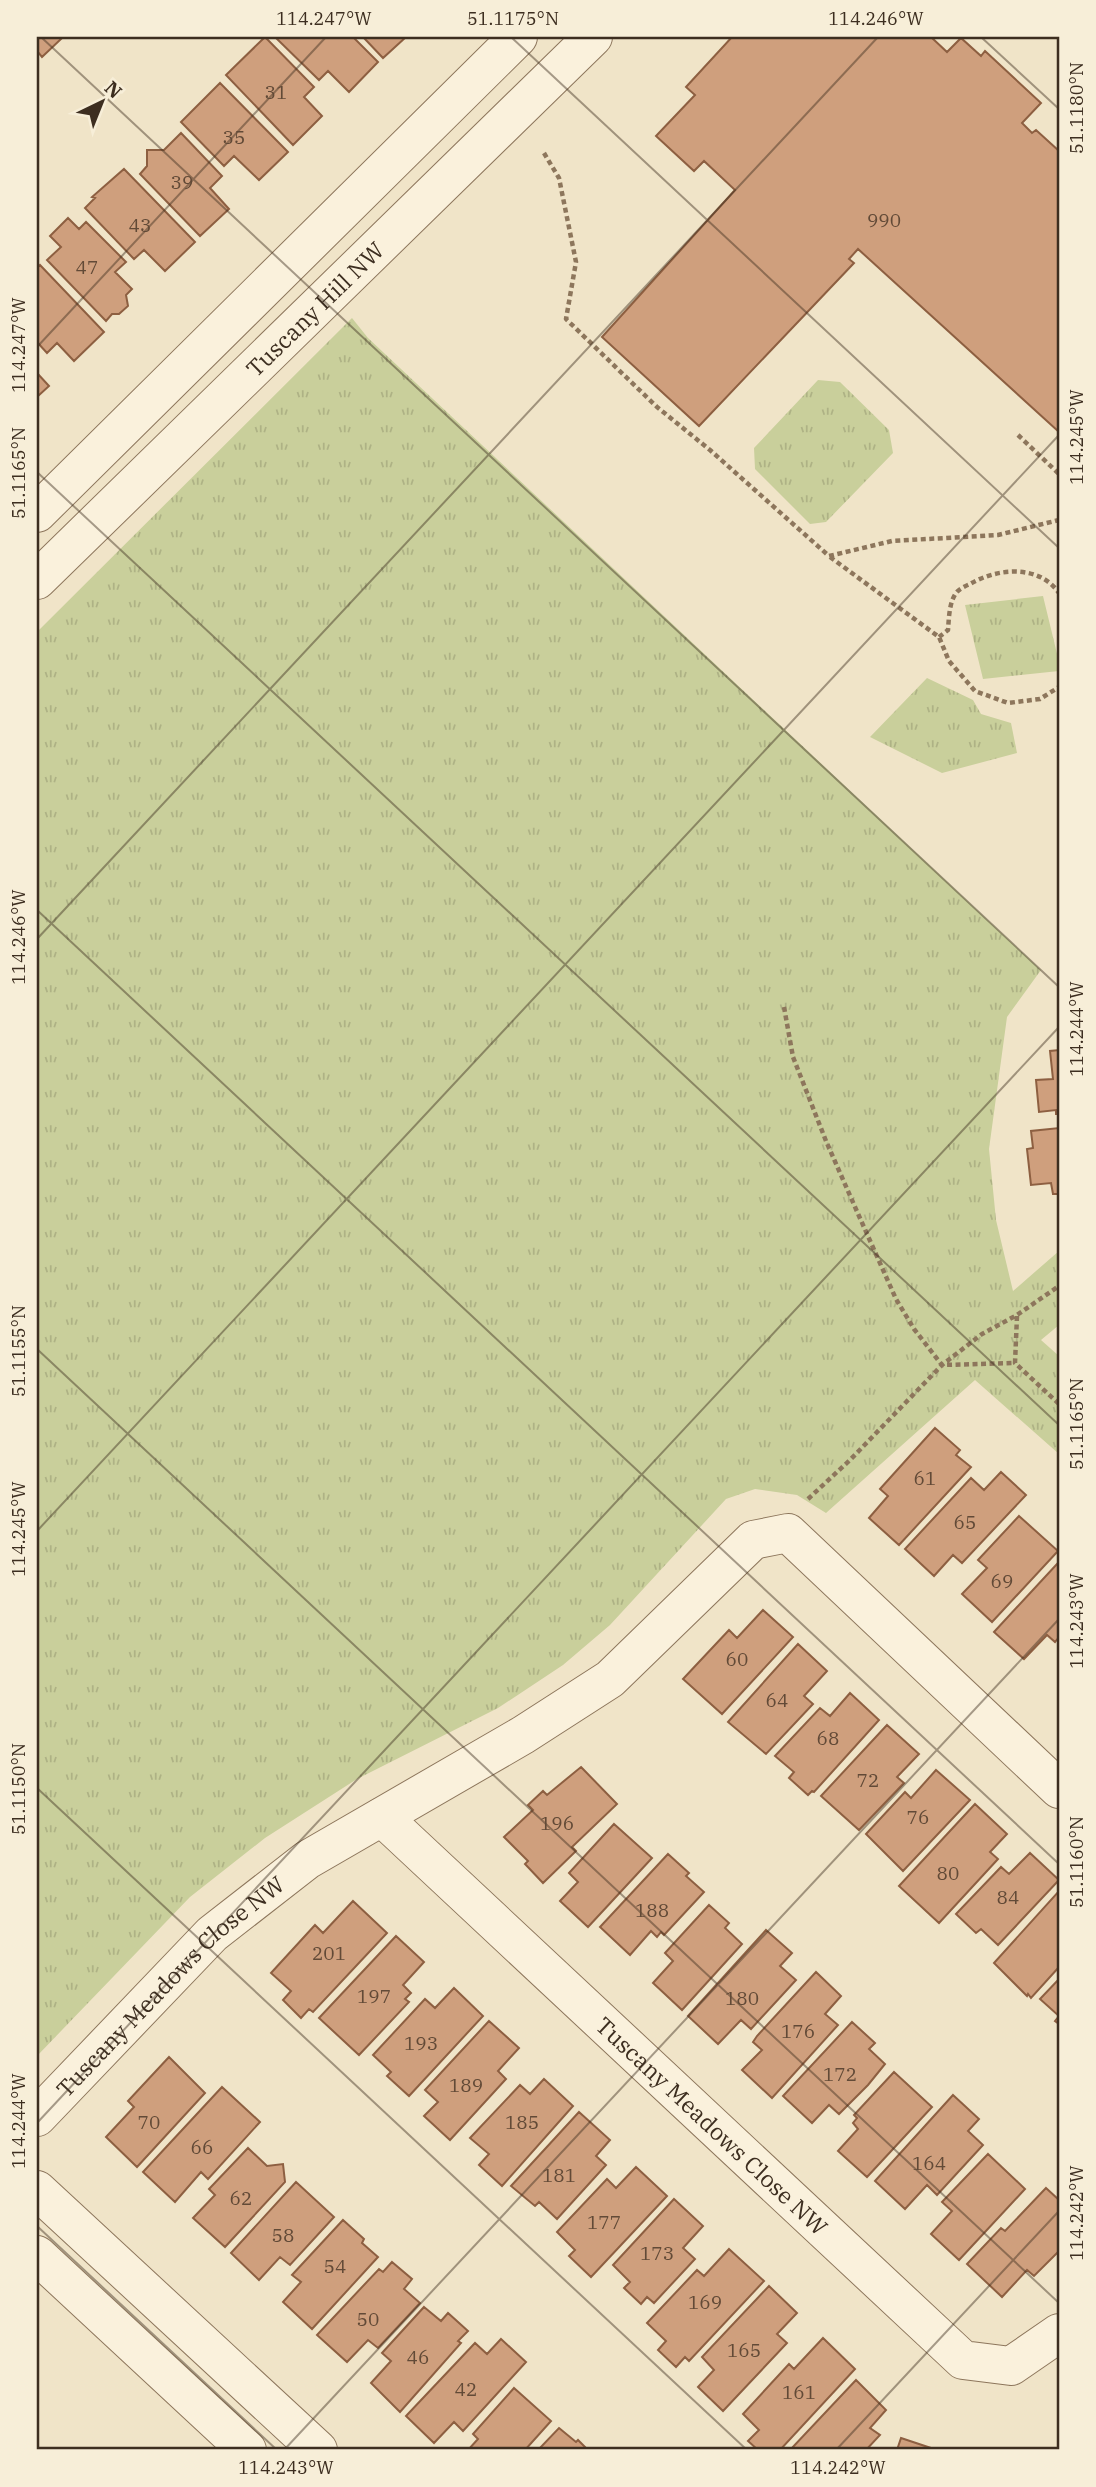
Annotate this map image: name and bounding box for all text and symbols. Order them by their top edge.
text: 114.247°W [276,7,372,30]
text: 51.1175°N [467,7,559,30]
text: 114.246°W [828,7,924,30]
text: 51.1180°N [1065,62,1088,154]
north arrow [66,66,136,136]
text: N [100,76,127,103]
house number: 31 [265,80,287,104]
house number: 35 [223,125,245,149]
house number: 39 [171,170,193,194]
house number: 990 [867,208,901,232]
house number: 43 [129,213,151,237]
street label: Tuscany Hill NW [239,235,390,383]
house number: 47 [76,255,98,279]
text: 114.247°W [7,297,30,393]
text: 114.245°W [1065,389,1088,485]
text: 51.1165°N [7,427,30,519]
text: 114.246°W [7,889,30,985]
text: 114.244°W [1065,981,1088,1077]
text: 51.1155°N [7,1305,30,1397]
text: 51.1165°N [1065,1378,1088,1470]
house number: 61 [914,1466,936,1490]
text: 114.245°W [7,1481,30,1577]
house number: 65 [954,1510,976,1534]
house number: 69 [991,1569,1013,1593]
text: 114.243°W [1065,1573,1088,1669]
house number: 60 [726,1647,748,1671]
house number: 64 [766,1688,788,1712]
house number: 68 [817,1726,839,1750]
text: 51.1150°N [7,1743,30,1835]
house number: 72 [857,1768,879,1792]
house number: 76 [907,1805,929,1829]
house number: 196 [540,1811,574,1835]
text: 51.1160°N [1065,1816,1088,1908]
house number: 80 [937,1861,959,1885]
street label: Tuscany Meadows Close NW [49,1869,290,2103]
house number: 84 [997,1885,1019,1909]
house number: 188 [635,1898,669,1922]
house number: 201 [312,1941,346,1965]
house number: 197 [357,1984,391,2008]
house number: 180 [725,1986,759,2010]
street label: Tuscany Meadows Close NW [590,2010,835,2241]
house number: 176 [781,2019,815,2043]
house number: 193 [404,2031,438,2055]
house number: 172 [823,2062,857,2086]
text: 114.244°W [7,2073,30,2169]
house number: 189 [449,2073,483,2097]
house number: 70 [138,2110,160,2134]
house number: 185 [505,2110,539,2134]
house number: 66 [191,2135,213,2159]
house number: 164 [912,2151,946,2175]
house number: 181 [542,2163,576,2187]
text: 114.242°W [1065,2165,1088,2261]
house number: 62 [230,2186,252,2210]
house number: 177 [587,2210,621,2234]
house number: 58 [272,2223,294,2247]
house number: 173 [640,2241,674,2265]
house number: 54 [324,2254,346,2278]
house number: 169 [688,2290,722,2314]
house number: 50 [357,2307,379,2331]
house number: 165 [727,2338,761,2362]
house number: 46 [407,2345,429,2369]
house number: 42 [455,2377,477,2401]
house number: 161 [782,2380,816,2404]
text: 114.243°W [238,2456,334,2479]
text: 114.242°W [790,2456,886,2479]

